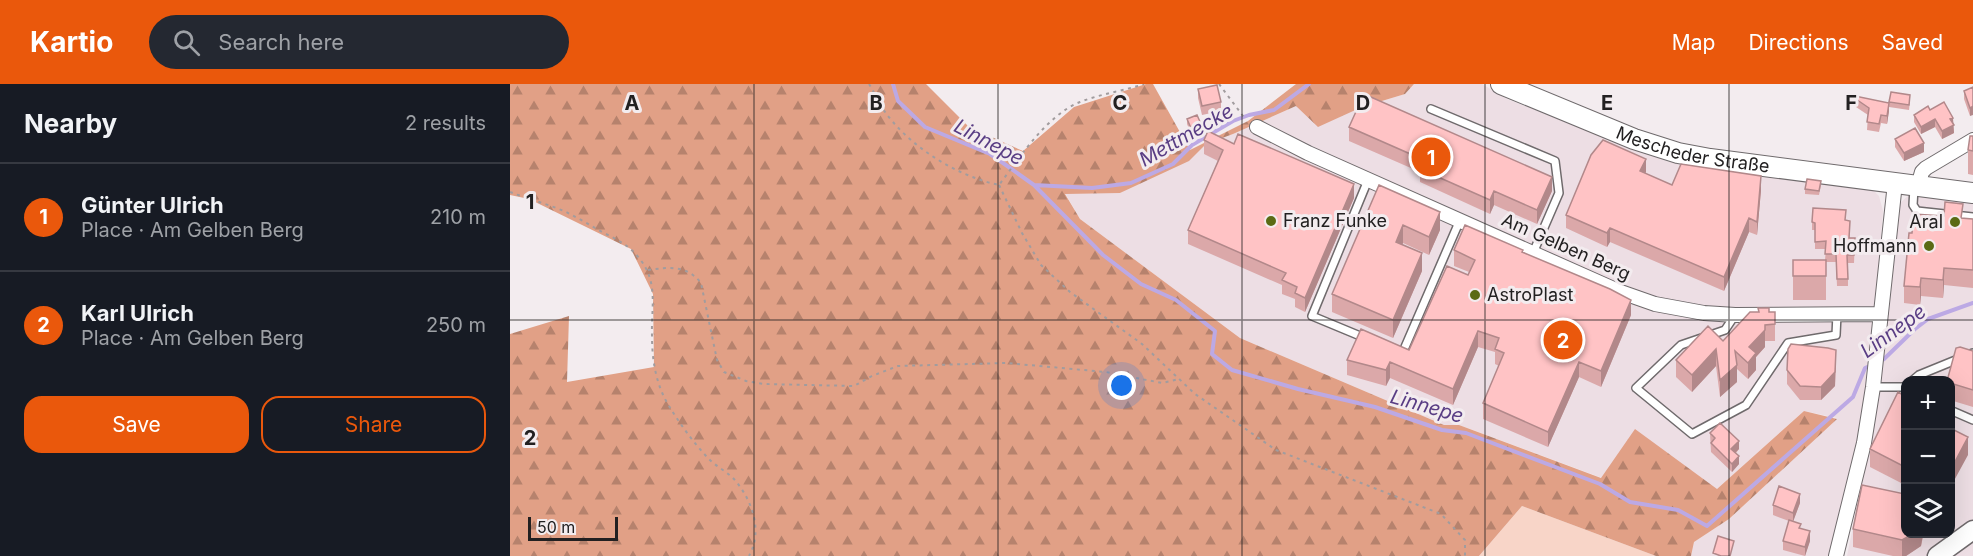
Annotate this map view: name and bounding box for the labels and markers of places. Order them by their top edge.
pin: 1 [1412,134,1450,180]
place label: Franz Funke [1283,210,1387,231]
place label: Aral [1909,211,1943,232]
marker: Franz Funke [1264,214,1278,228]
marker: Aral [1948,215,1962,229]
place label: Hoffmann [1833,235,1917,256]
marker: Hoffmann [1922,239,1936,253]
place label: AstroPlast [1487,284,1574,305]
marker: AstroPlast [1468,288,1482,302]
pin: 2 [1544,318,1582,362]

